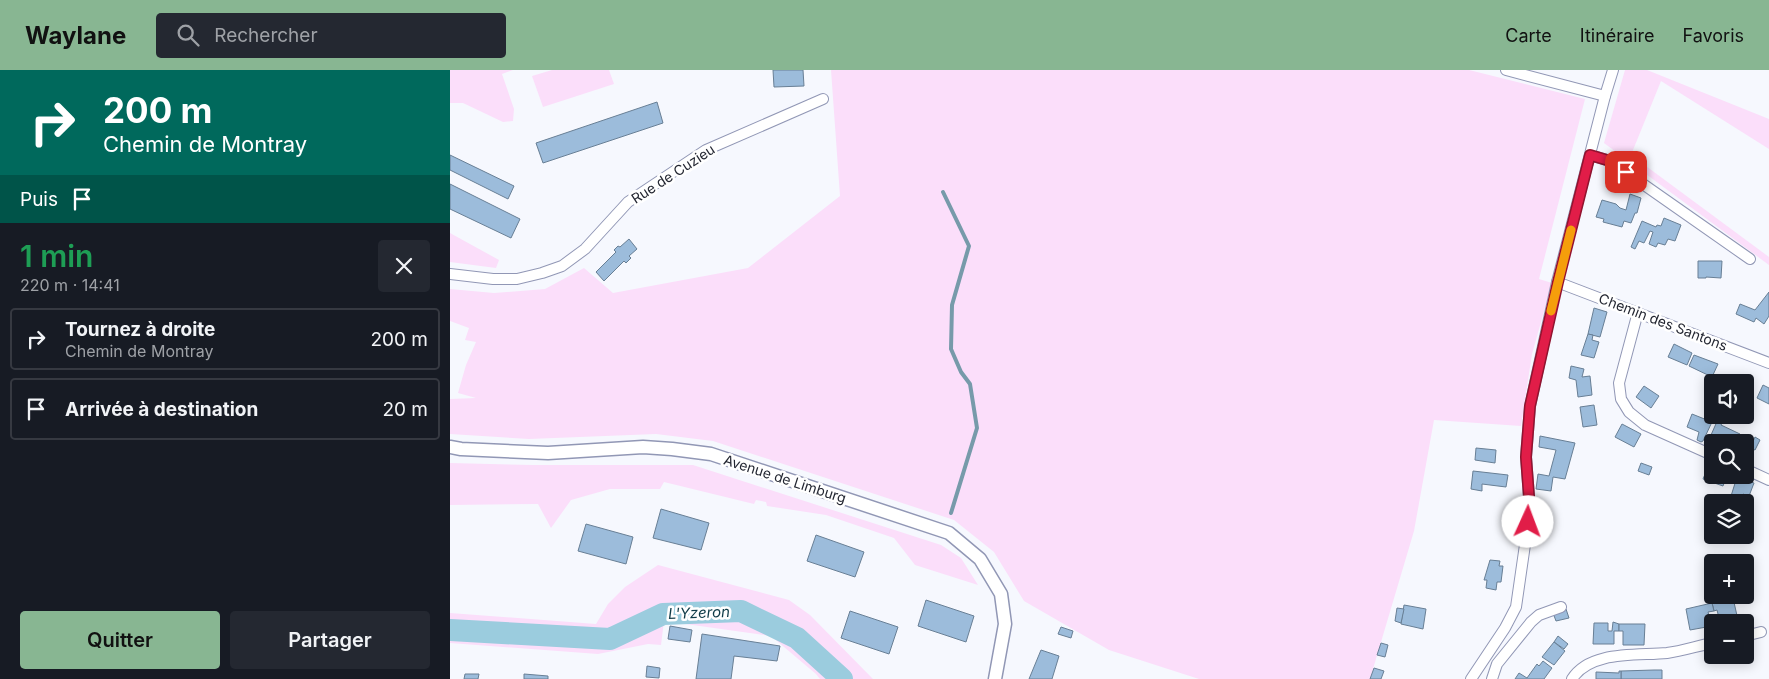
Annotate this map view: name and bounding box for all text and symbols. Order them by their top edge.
search box [156,13,506,58]
text: Waylane [25,21,126,50]
icon: search [174,21,202,49]
text: Rechercher [214,24,318,47]
text: Carte [1505,25,1552,46]
text: Itinéraire [1580,25,1654,46]
text: Favoris [1682,25,1744,46]
text: 200 m [103,89,212,131]
icon: right [20,90,85,155]
text: Chemin de Montray [103,131,307,157]
street label: Rue de Cuzieu [628,140,718,207]
pin [1605,151,1647,193]
icon: arrive [1612,158,1640,186]
icon: arrive [68,185,96,213]
text: Puis [20,188,58,211]
text: 1 min [20,238,93,274]
button: close [378,240,430,292]
text: 220 m · 14:41 [20,275,120,295]
street label: Chemin des Santons [1597,289,1730,354]
text: Tournez à droite [65,318,215,341]
icon: right [22,325,50,353]
text: 200 m [370,328,428,351]
text: Chemin de Montray [65,341,213,361]
map controls [1704,374,1754,664]
button: sound [1704,374,1754,424]
icon: arrive [22,395,50,423]
text: Arrivée à destination [65,398,258,421]
text: 20 m [382,398,428,421]
button: search [1704,434,1754,484]
street label: Avenue de Limburg [722,451,849,506]
button: layers [1704,494,1754,544]
position arrow [1501,495,1553,547]
button: + [1704,554,1754,604]
water label: L'Yzeron [668,602,730,623]
button: Quitter [20,611,220,669]
button: Partager [230,611,430,669]
button: − [1704,614,1754,664]

